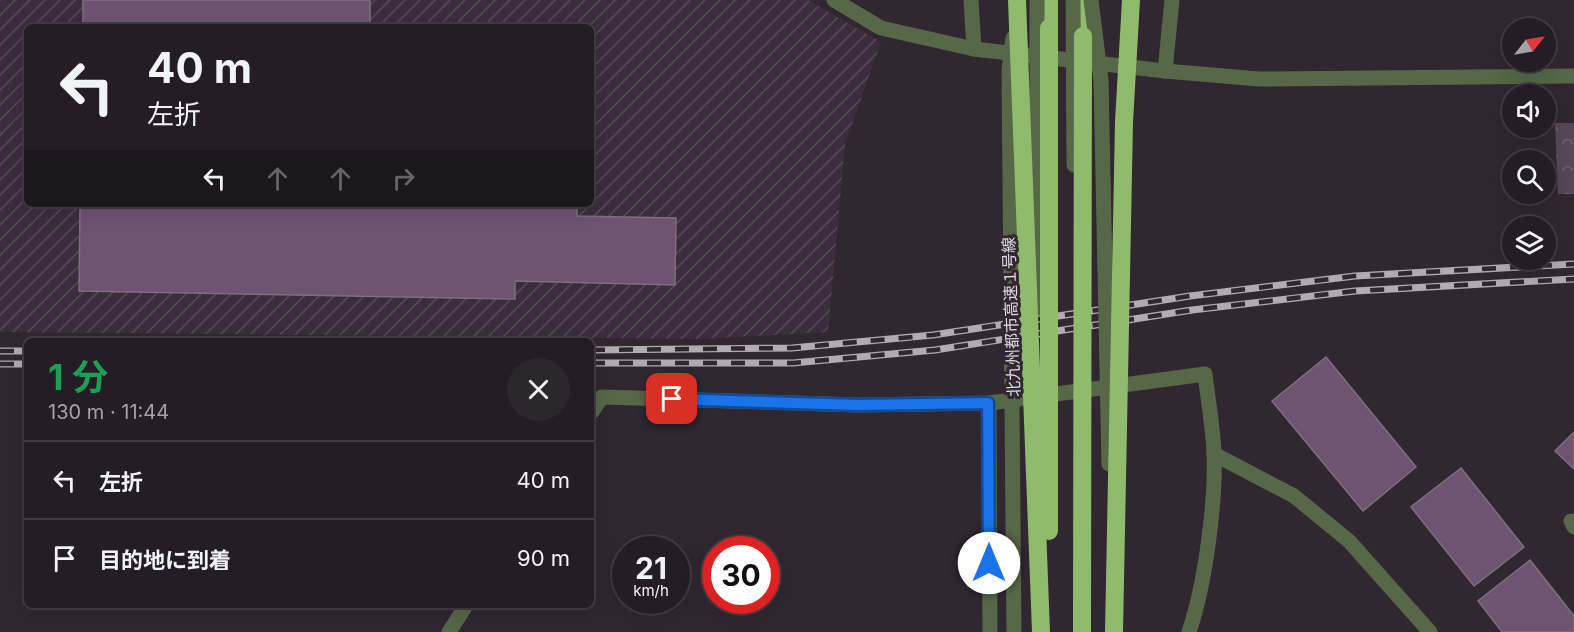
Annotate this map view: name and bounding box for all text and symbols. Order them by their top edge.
north arrow [1502,18,1556,72]
map controls [1502,18,1556,270]
text: 40 m [147,42,252,93]
icon: left [48,48,126,126]
button: sound [1502,84,1556,138]
text: 左折 [147,98,201,131]
button: search [1502,150,1556,204]
icon: left [198,162,231,195]
icon: ahead [261,162,294,195]
icon: ahead [324,162,357,195]
icon: right [387,162,420,195]
button: layers [1502,216,1556,270]
street label: 北九州都市高速１号線 [998,237,1024,397]
text: 1 分 [48,355,108,399]
button: close [507,358,570,421]
pin [646,373,697,424]
icon: arrive [655,382,688,415]
text: 130 m · 11:44 [48,400,169,424]
icon: left [48,464,81,497]
text: 40 m [516,467,570,493]
text: 左折 [99,469,143,495]
position arrow [957,531,1021,595]
speed limit sign: 30 [702,536,780,614]
icon: arrive [48,542,81,575]
text: 90 m [517,545,570,571]
text: 目的地に到着 [99,547,231,573]
text: 21 [635,550,667,586]
text: km/h [633,581,669,600]

